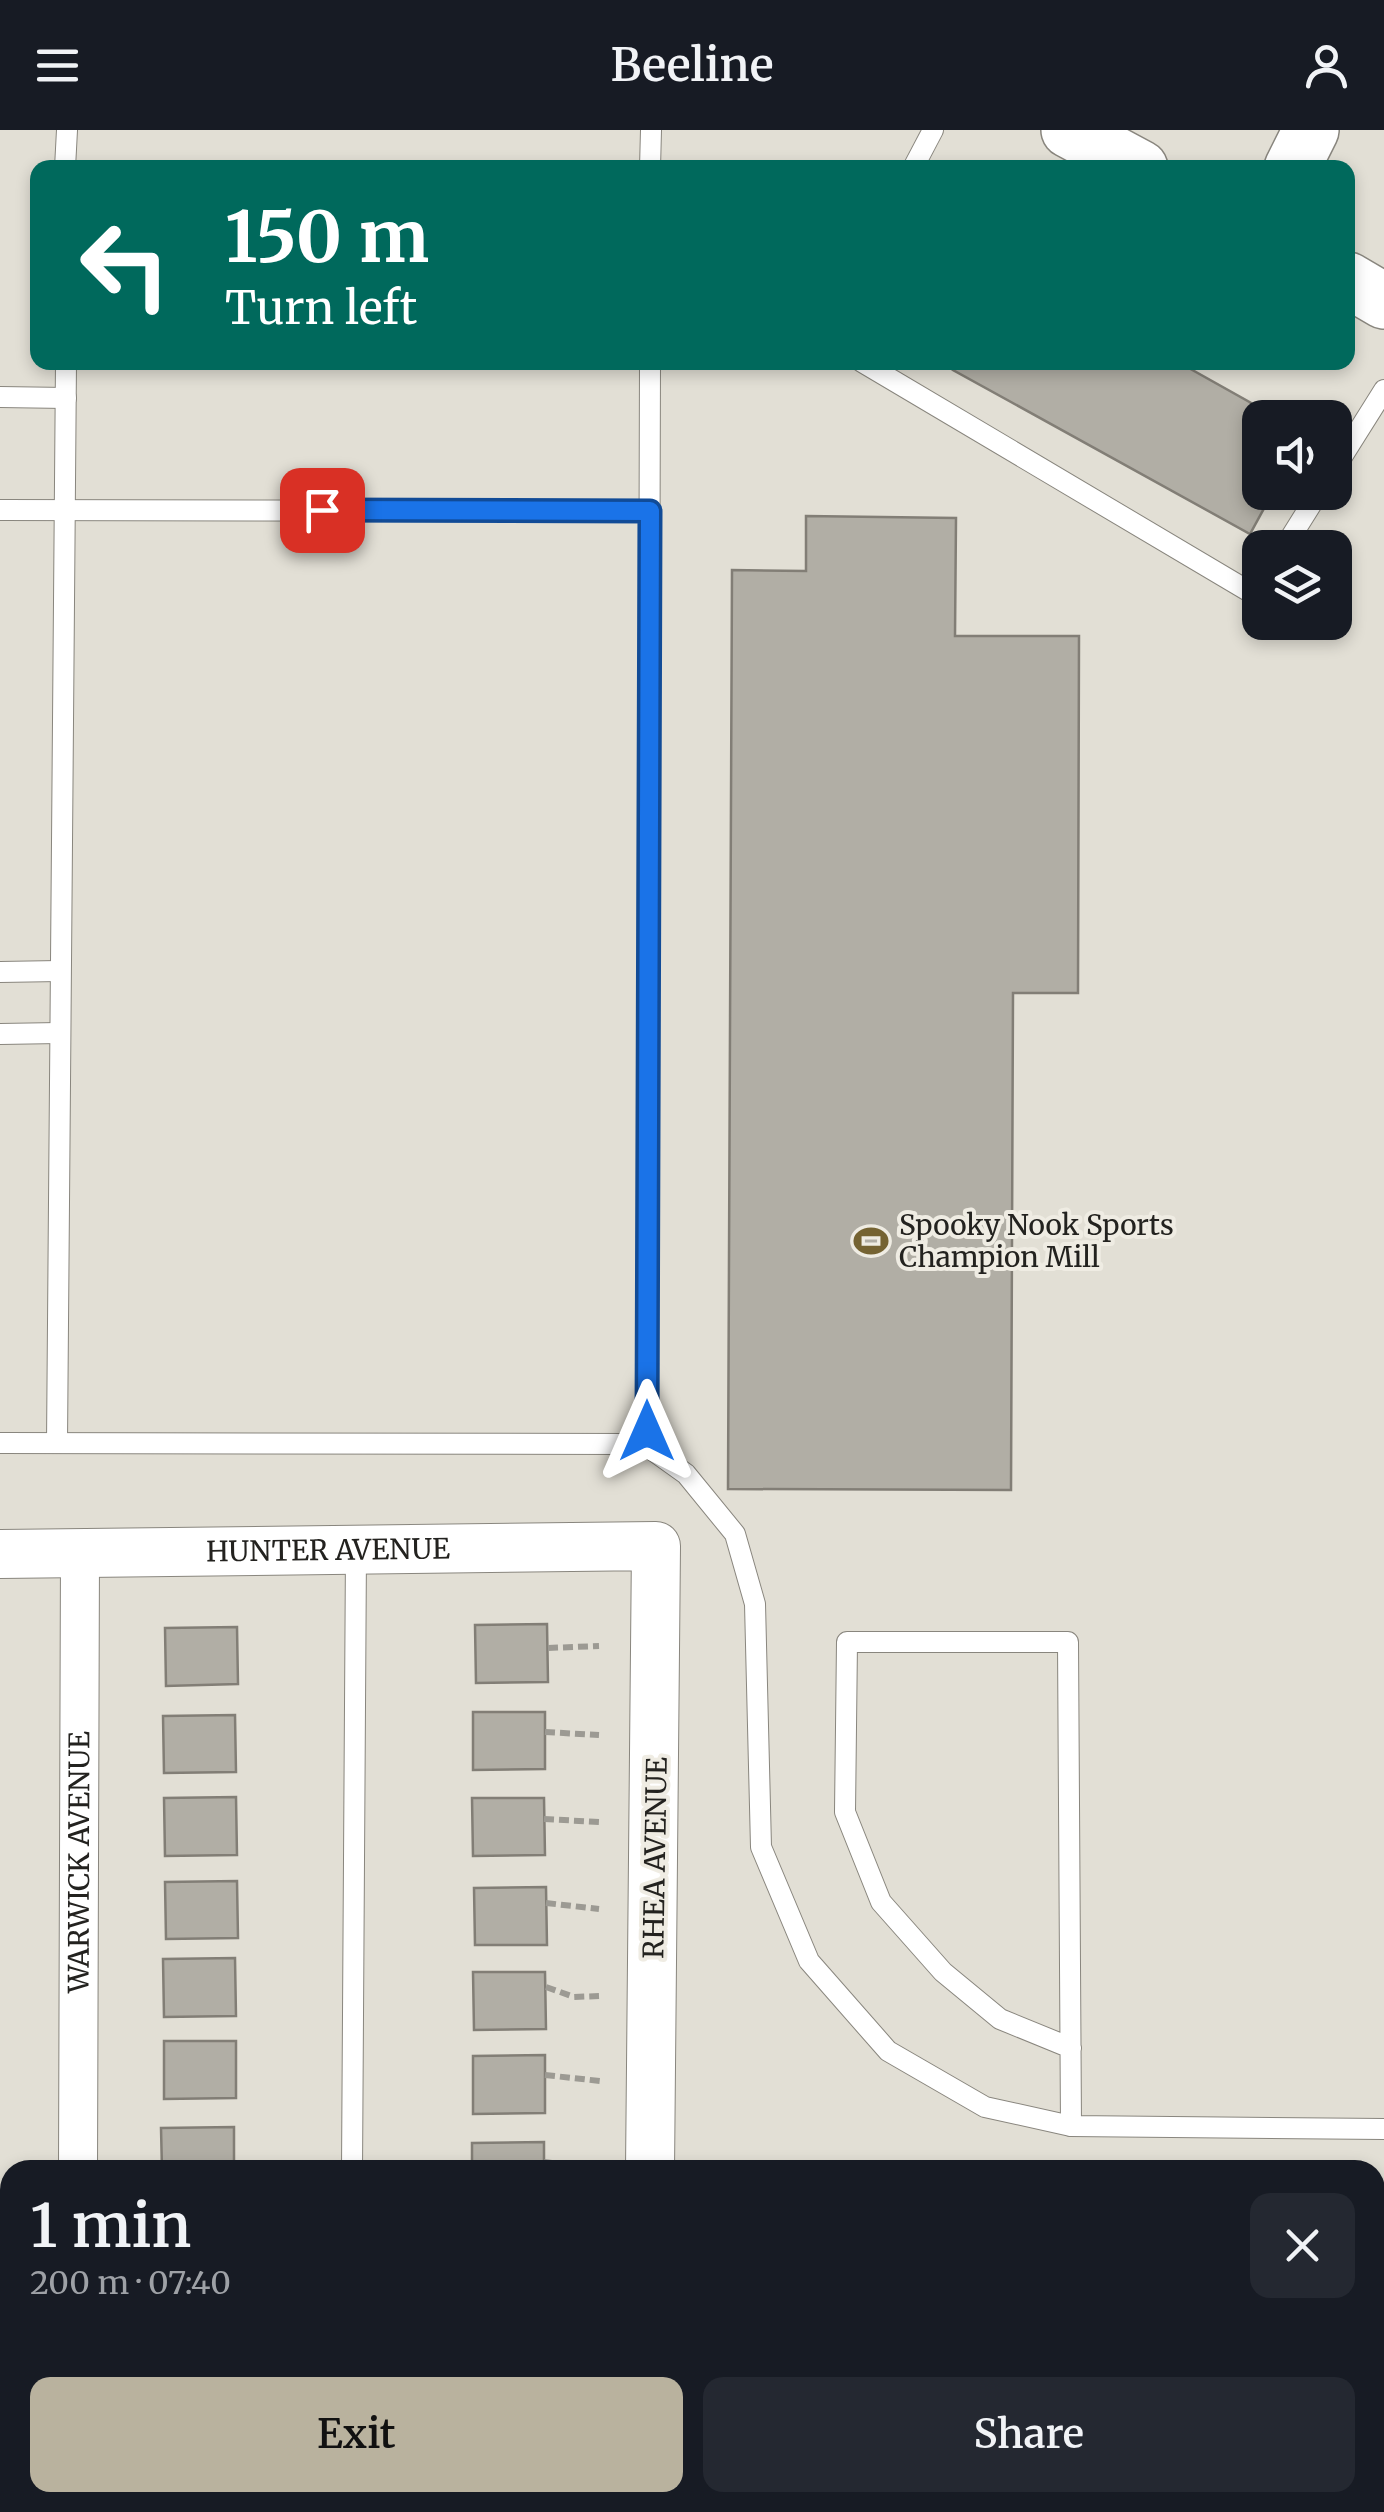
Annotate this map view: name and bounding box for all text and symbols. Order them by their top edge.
text: Beeline [611,37,773,93]
icon: menu [30,38,85,93]
icon: person [1299,38,1354,93]
text: 150 m [225,193,429,281]
icon: left [60,200,190,330]
text: Turn left [225,280,417,336]
map controls [1242,400,1352,640]
button: sound [1242,400,1352,510]
pin [280,468,365,553]
icon: arrive [295,483,350,538]
button: layers [1242,530,1352,640]
place label: Spooky Nook Sports Champion Mill [899,1207,1174,1275]
sports icon: Spooky Nook Sports Champion Mill [852,1222,890,1260]
position arrow [595,1379,699,1483]
street label: HUNTER AVENUE [206,1531,450,1569]
street label: WARWICK AVENUE [61,1731,97,1994]
street label: RHEA AVENUE [635,1757,675,1959]
text: 1 min [30,2188,191,2263]
button: close [1250,2193,1355,2298]
text: 200 m · 07:40 [30,2263,231,2303]
button: Exit [30,2377,683,2492]
button: Share [703,2377,1355,2492]

